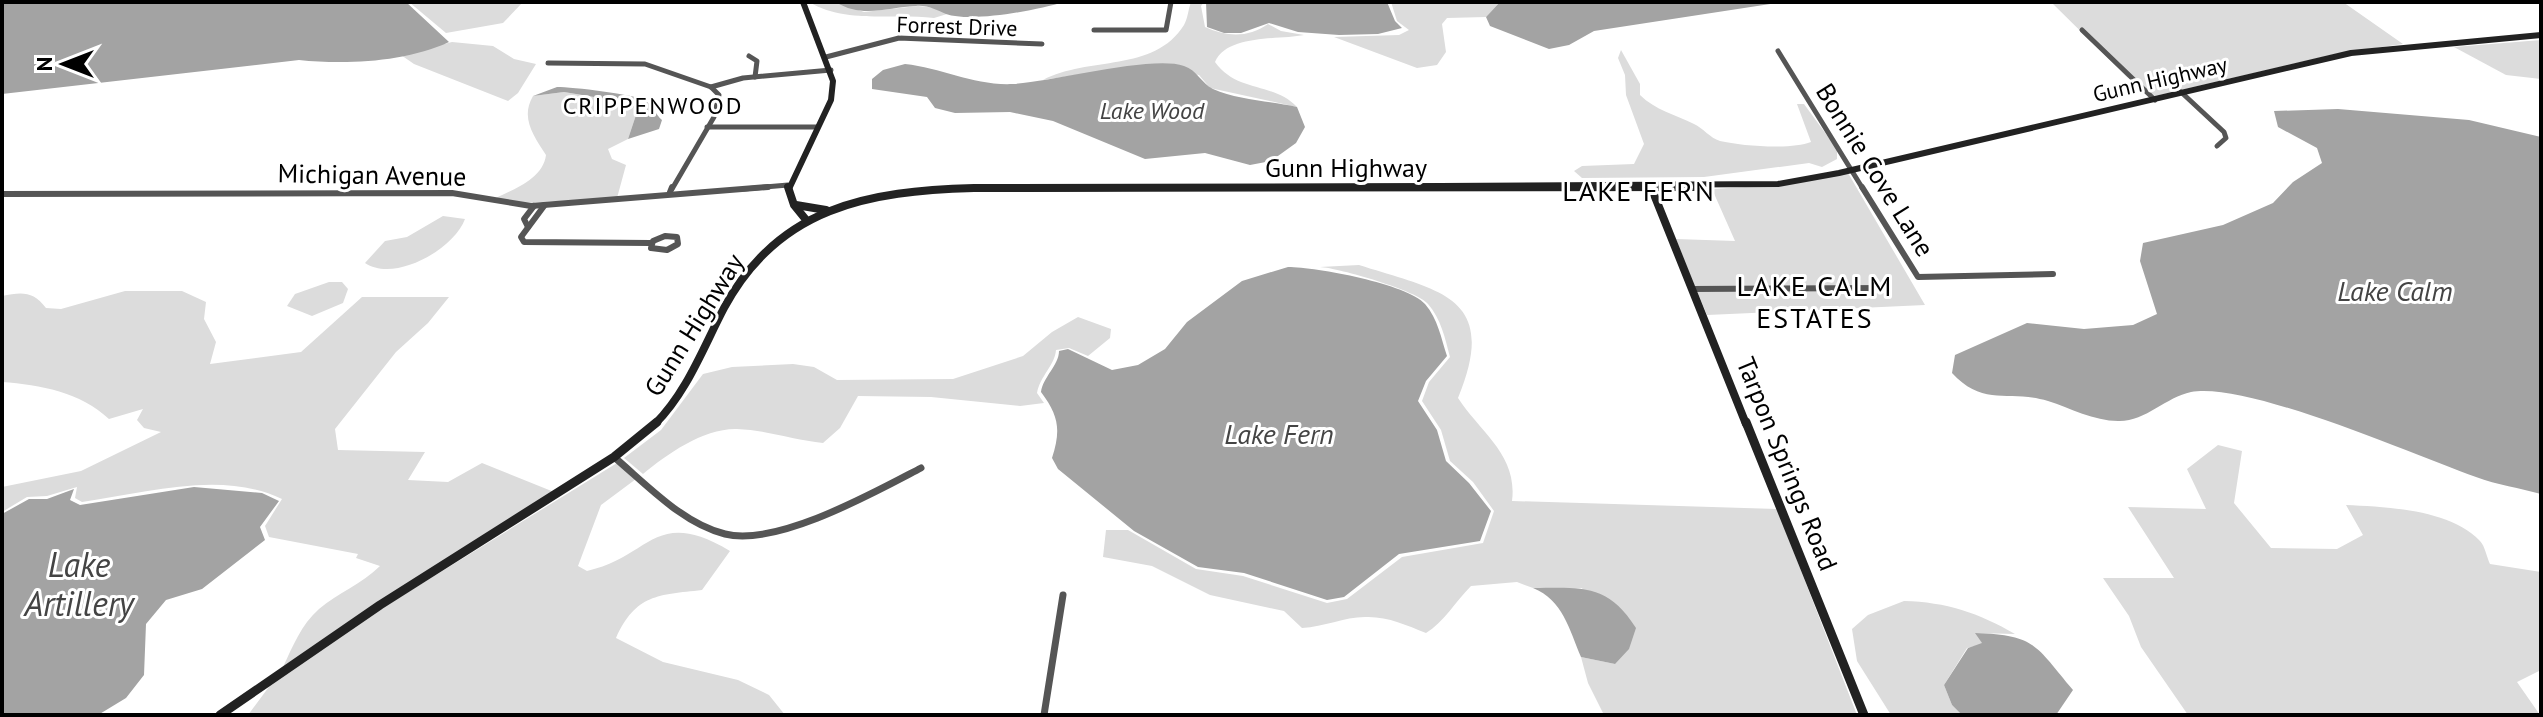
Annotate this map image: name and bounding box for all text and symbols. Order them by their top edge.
street label: Forrest Drive [896,10,1018,42]
north arrow [24,24,104,104]
street label: Gunn Highway [2090,50,2231,108]
text: N [30,57,58,71]
street label: Bonnie Cove Lane [1809,77,1942,262]
district label: CRIPPENWOOD [563,90,743,121]
water label: Lake Wood [1100,95,1205,126]
street label: Gunn Highway [1265,151,1427,184]
street label: Michigan Avenue [277,156,467,193]
district label: LAKE FERN [1562,172,1716,209]
street label: Gunn Highway [637,247,751,402]
district label: LAKE CALM ESTATES [1737,267,1893,336]
water label: Lake Calm [2337,272,2453,309]
street label: Tarpon Springs Road [1730,352,1845,575]
water label: Lake Fern [1224,415,1334,452]
water label: Lake Artillery [22,542,136,625]

